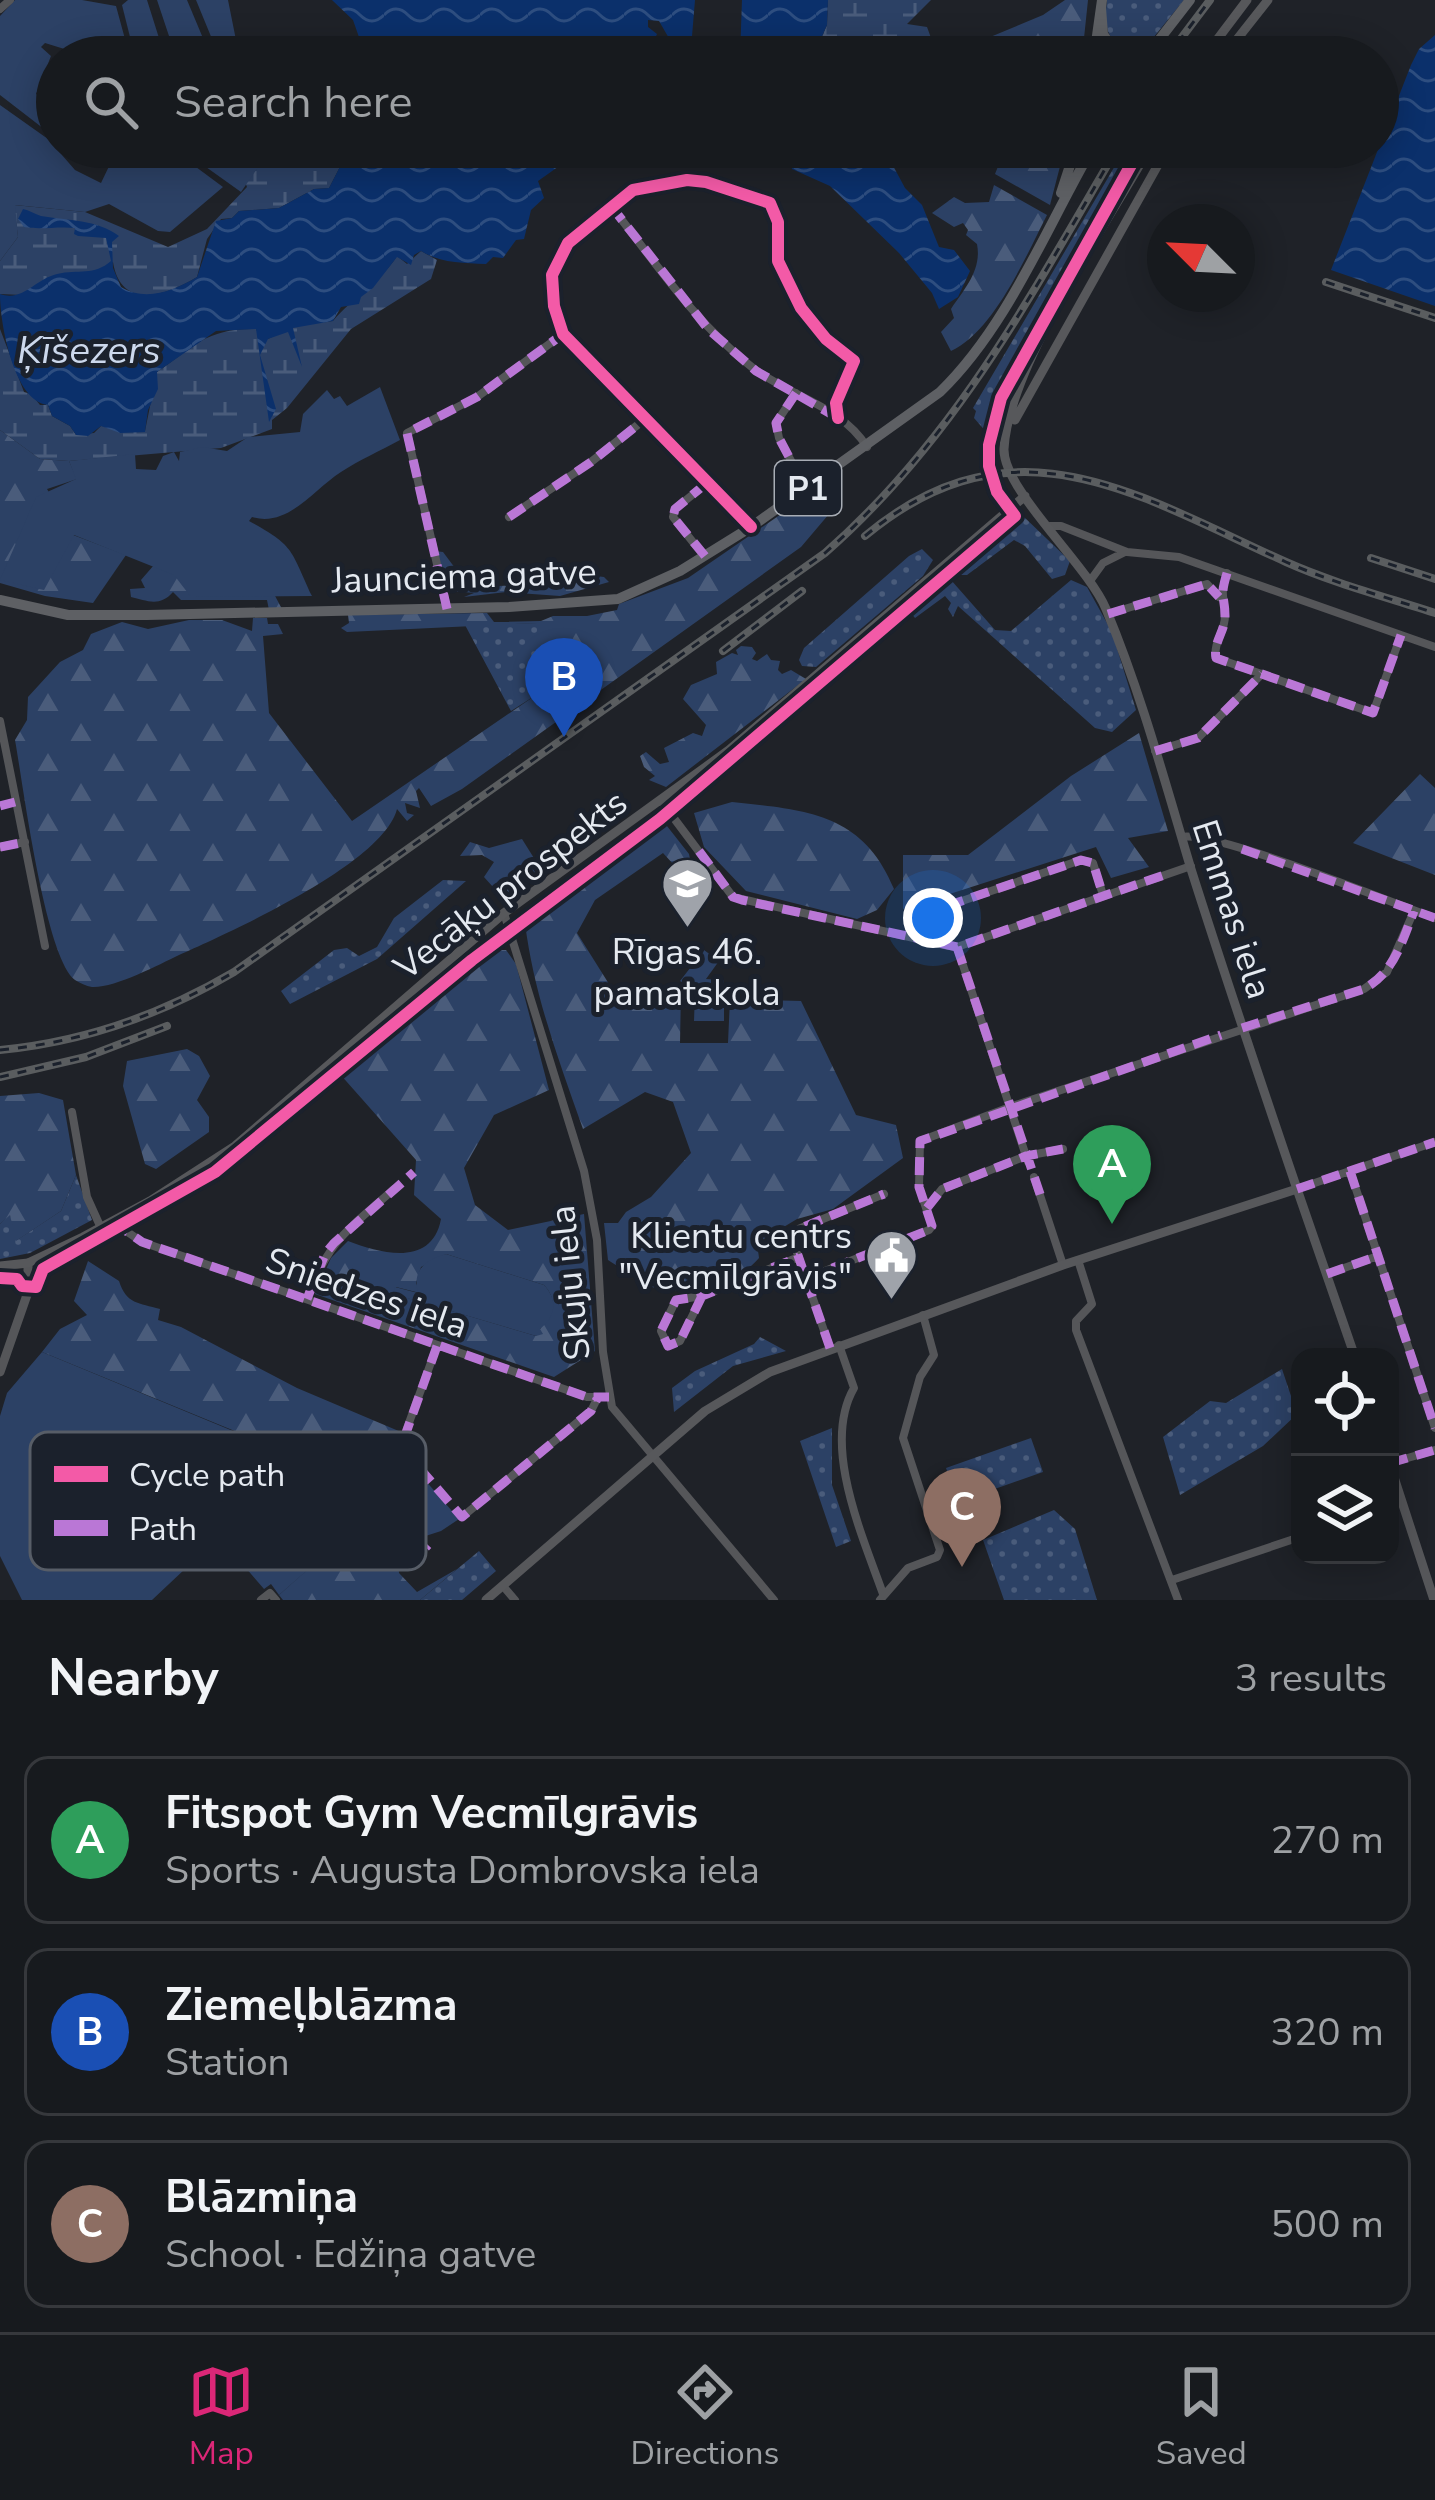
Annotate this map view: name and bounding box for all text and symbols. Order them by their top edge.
search box [36,36,1399,168]
icon: search [78,69,144,135]
text: Search here [174,72,413,133]
north arrow [1147,204,1255,312]
water label: Ķīšezers [17,324,161,377]
road number: P1 [775,461,841,515]
street label: Jaunciema gatve [330,547,597,606]
pin: B [525,638,603,737]
street label: Vecāķu prospekts [383,779,638,992]
street label: Emmas iela [1180,814,1284,1005]
school or university icon: Rīgas 46. pamatskola [659,855,715,929]
your location [903,888,963,948]
place label: Rīgas 46. pamatskola [593,928,781,1018]
pin: A [1073,1125,1151,1224]
street label: Skuju iela [538,1203,603,1363]
place label: Klientu centrs "Vecmīlgrāvis" [619,1212,852,1302]
public building icon: Klientu centrs "Vecmīlgrāvis" [863,1228,919,1302]
street label: Sniedzes iela [259,1236,474,1351]
map controls [1291,1348,1399,1564]
button: locate [1291,1348,1399,1456]
legend [30,1432,426,1570]
text: Cycle path [129,1453,285,1498]
button: layers [1291,1456,1399,1564]
pin: C [923,1468,1001,1567]
text: Path [129,1507,197,1552]
text: Nearby [48,1643,219,1713]
text: 3 results [1235,1652,1387,1705]
text: Fitspot Gym Vecmīlgrāvis [165,1783,698,1844]
text: A [75,1814,105,1867]
text: 270 m [1270,1814,1384,1867]
text: Sports · Augusta Dombrovska iela [165,1844,760,1897]
text: Ziemeļblāzma [165,1975,458,2036]
text: B [77,2006,103,2059]
text: 320 m [1270,2006,1384,2059]
text: Station [165,2036,290,2089]
text: Blāzmiņa [165,2167,358,2228]
text: C [77,2198,103,2251]
text: 500 m [1270,2198,1384,2251]
text: School · Edžiņa gatve [165,2228,536,2281]
tab: Map [188,2359,254,2476]
tab: Directions [631,2359,779,2476]
tab: Saved [1156,2359,1247,2476]

